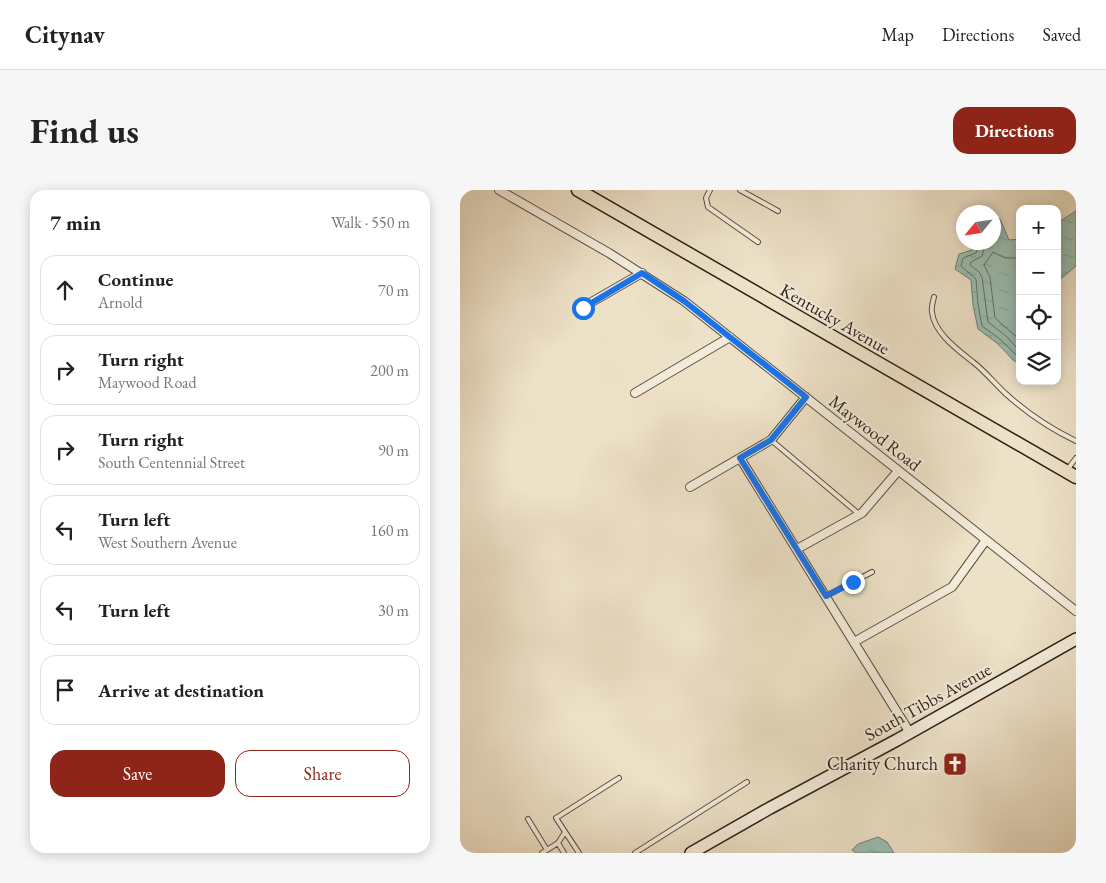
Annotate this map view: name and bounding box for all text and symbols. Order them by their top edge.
text: Citynav [25,19,105,50]
text: Map [882,23,914,46]
text: Directions [942,23,1014,46]
text: Saved [1042,23,1081,46]
button: Directions [953,107,1076,154]
text: Find us [30,108,139,153]
north arrow [956,205,1001,250]
map controls [1016,205,1061,385]
button: + [1016,205,1061,250]
text: 7 min [50,209,101,236]
text: Walk · 550 m [331,212,410,233]
button: − [1016,250,1061,295]
text: Continue [98,267,173,292]
icon: ahead [51,276,79,304]
street label: Kentucky Avenue [776,278,894,359]
text: 70 m [378,280,409,301]
text: Arnold [98,292,142,313]
button: locate [1016,295,1061,340]
route start [572,297,595,320]
button: layers [1016,340,1061,385]
text: Turn right [98,347,184,372]
icon: right [51,356,79,384]
text: 200 m [370,360,409,381]
text: Maywood Road [98,372,197,393]
street label: Maywood Road [825,389,927,476]
text: Turn right [98,427,184,452]
icon: right [51,436,79,464]
text: 90 m [378,440,409,461]
text: South Centennial Street [98,452,245,473]
text: Turn left [98,507,170,532]
icon: left [51,516,79,544]
text: 160 m [370,520,409,541]
text: West Southern Avenue [98,532,237,553]
route end [842,571,865,594]
icon: left [51,596,79,624]
text: Turn left [98,598,170,623]
text: 30 m [378,600,409,621]
street label: South Tibbs Avenue [860,657,995,746]
icon: arrive [51,676,79,704]
text: Arrive at destination [98,678,264,703]
button: Save [50,750,225,797]
button: Share [235,750,410,797]
church icon: Charity Church [942,751,968,777]
place label: Charity Church [827,752,938,775]

